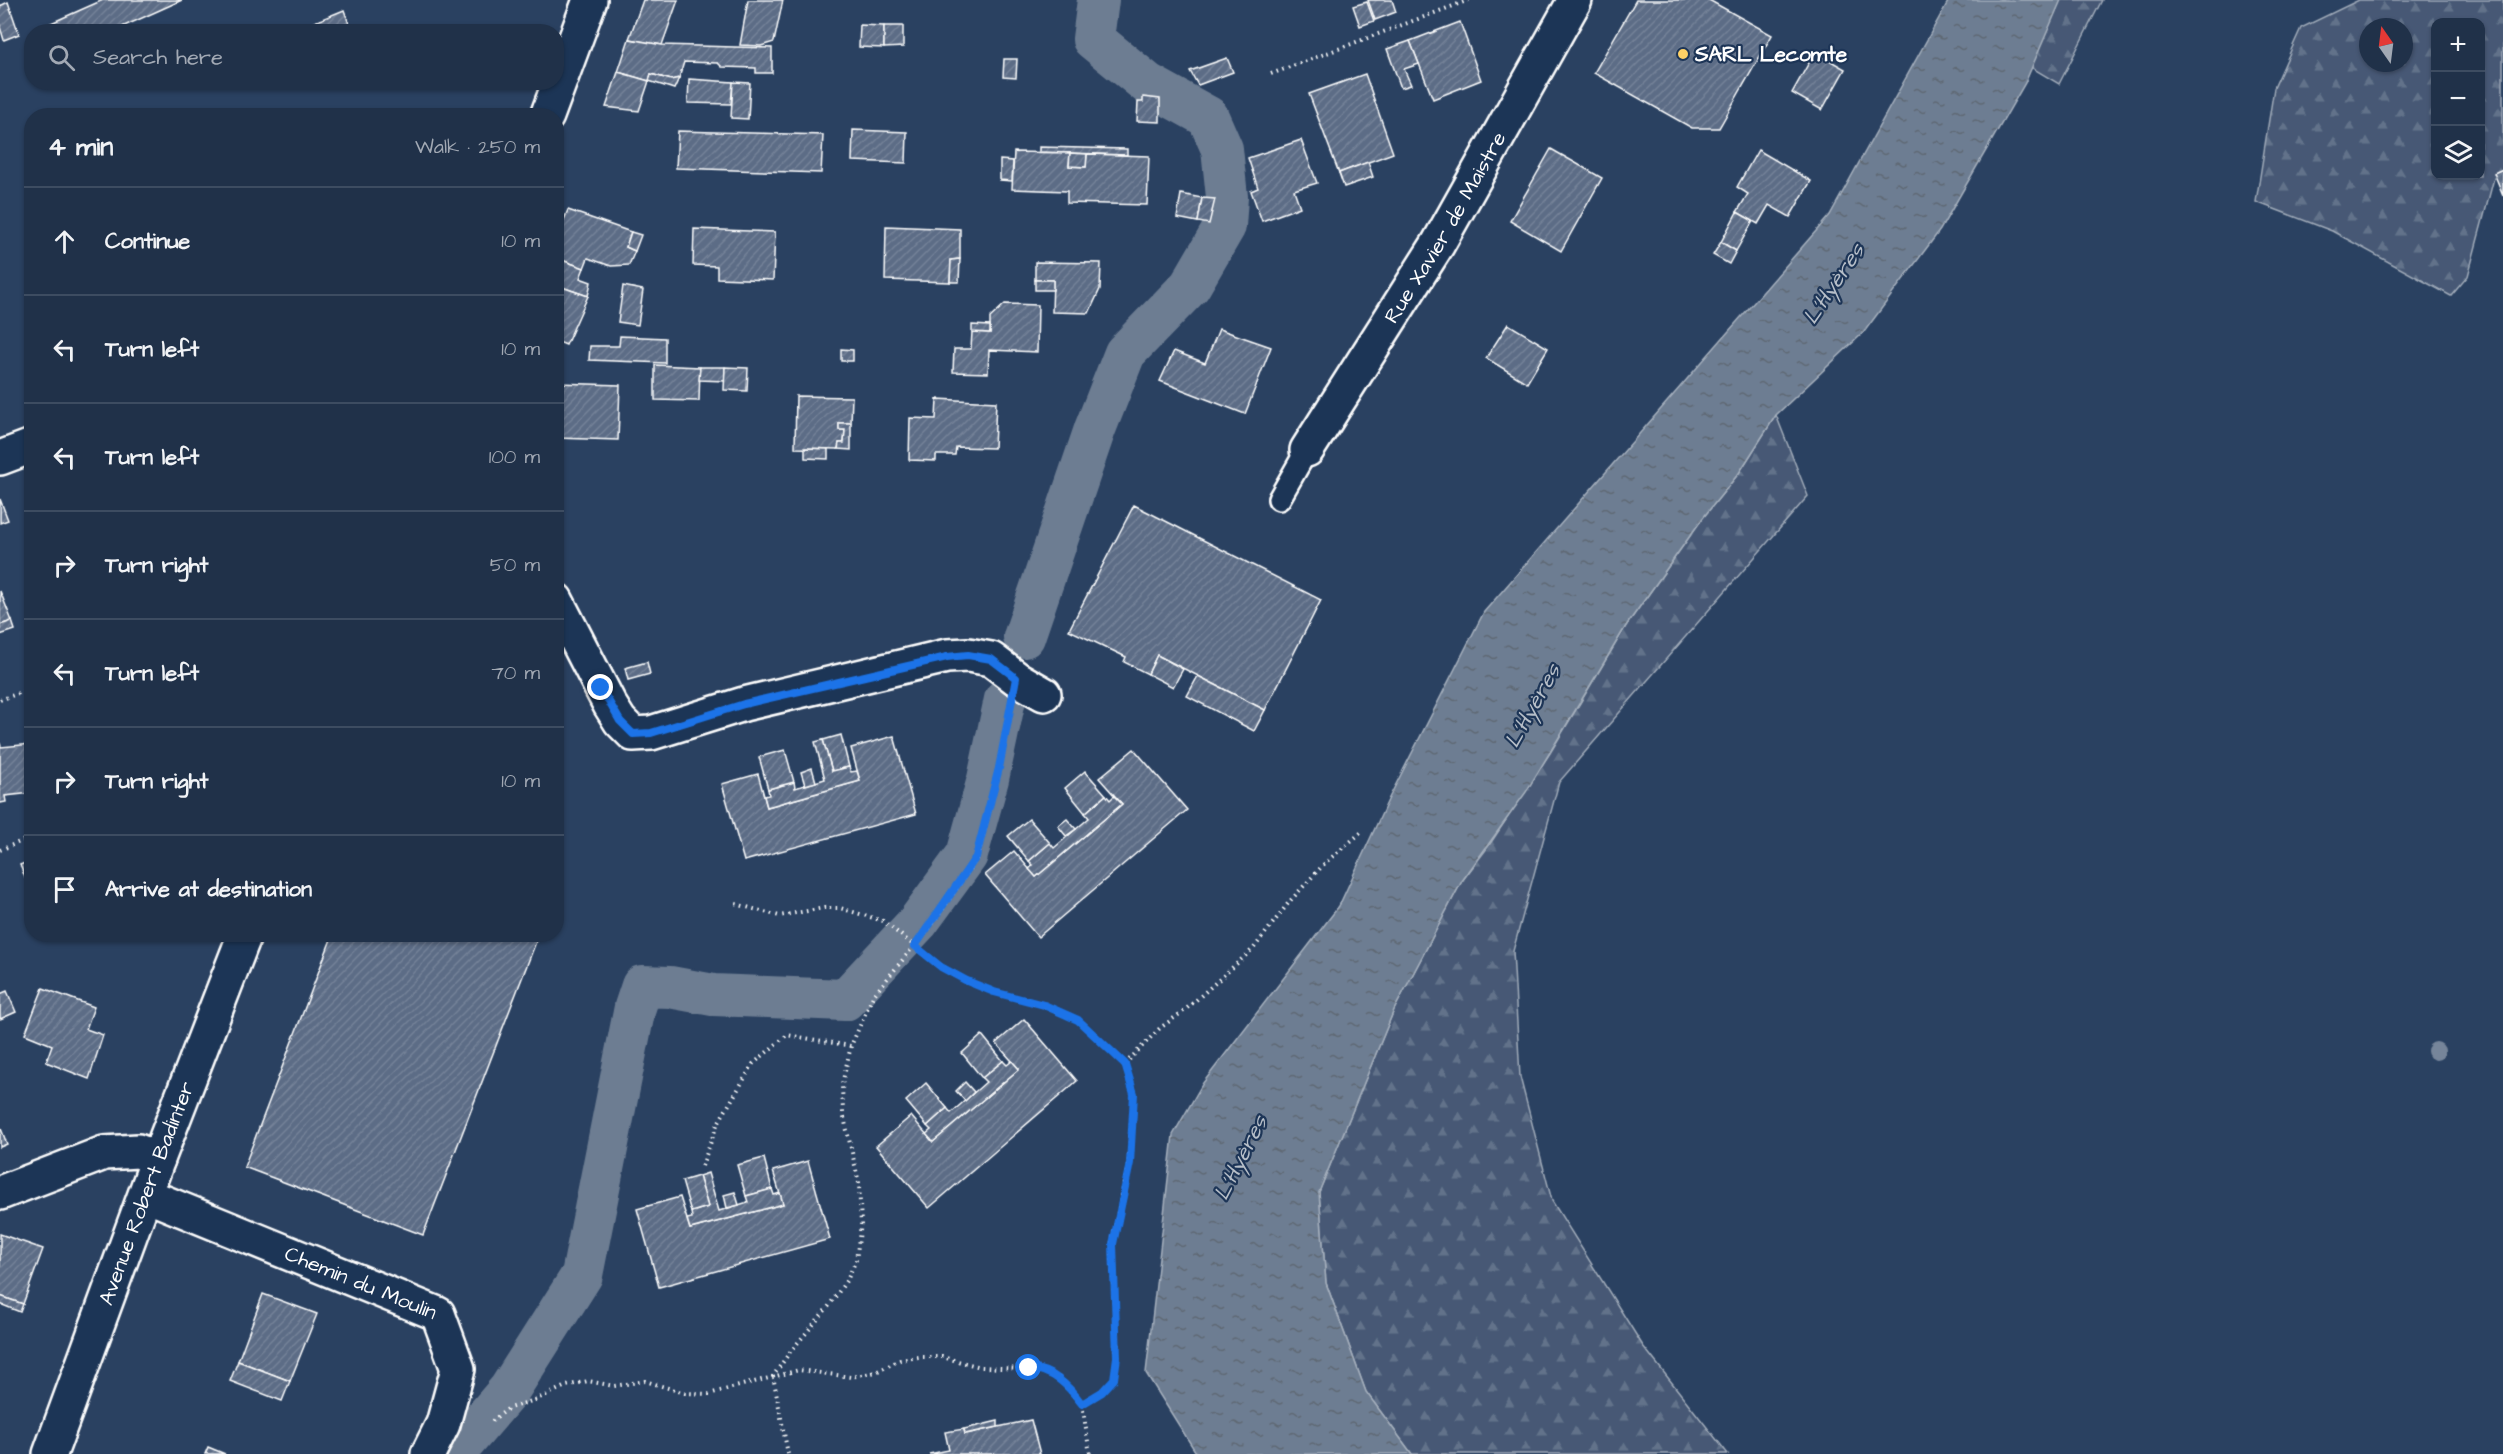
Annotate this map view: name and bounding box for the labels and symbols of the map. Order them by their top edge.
north arrow [2359,18,2413,72]
place label: SARL Lecomte [1694,40,1848,69]
marker: SARL Lecomte [1676,47,1690,61]
street label: Rue Xavier de Maistre [1377,126,1513,329]
water label: L'Hyères [1796,237,1874,331]
water label: L'Hyères [1497,658,1570,754]
route end [587,674,613,700]
street label: Avenue Robert Badinter [91,1077,201,1309]
water label: L'Hyères [1206,1109,1277,1206]
street label: Chemin du Moulin [280,1239,441,1327]
route start [1015,1354,1041,1380]

